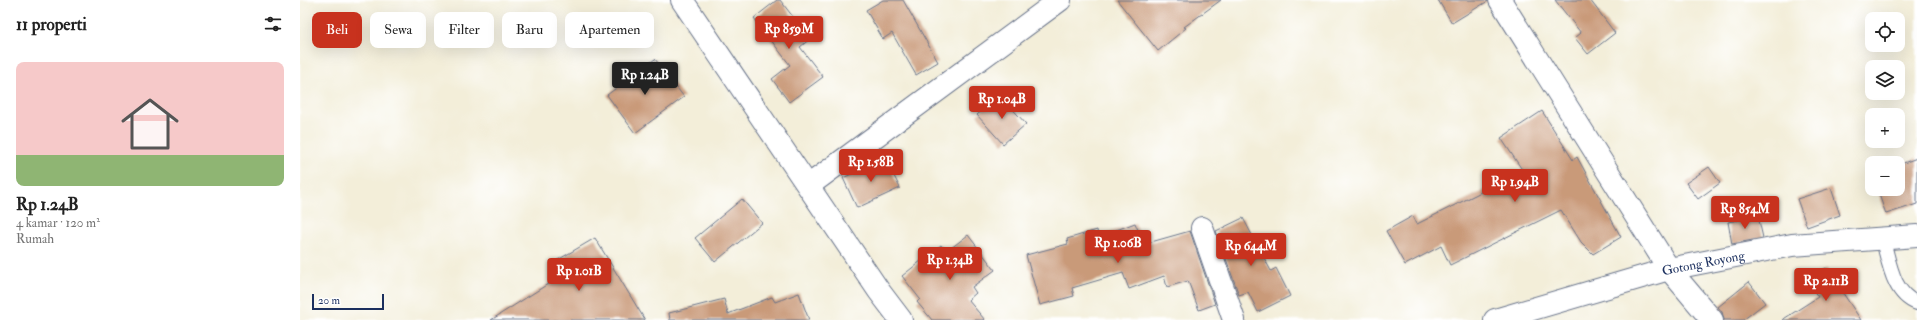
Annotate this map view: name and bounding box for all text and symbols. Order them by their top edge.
chip: Beli [312,12,362,48]
chip: Sewa [370,12,426,48]
chip: Filter [434,12,494,48]
chip: Baru [502,12,557,48]
chip: Apartemen [565,12,654,48]
map controls [1865,12,1905,196]
button: locate [1865,12,1905,52]
icon: filters [262,13,284,35]
text: 11 properti [16,14,87,35]
pin: Rp 859M [752,16,826,50]
text: Rp 859M [764,21,814,37]
button: layers [1865,60,1905,100]
pin: Rp 1.24B [604,62,686,96]
text: Rp 1.24B [621,67,669,83]
pin: Rp 1.04B [961,86,1043,120]
icon: home [114,88,186,160]
text: Rp 1.04B [978,91,1026,107]
button: + [1865,108,1905,148]
pin: Rp 1.58B [830,149,912,183]
text: Rp 1.58B [848,154,894,170]
button: − [1865,156,1905,196]
pin: Rp 1.94B [1474,169,1556,203]
text: Rp 1.94B [1491,174,1539,190]
text: Rp 1.24B [16,194,79,215]
pin: Rp 854M [1708,196,1782,230]
text: Rp 854M [1720,201,1770,217]
text: 4 kamar · 120 m² [16,215,100,231]
pin: Rp 1.06B [1077,230,1159,264]
text: Rumah [16,231,54,247]
pin: Rp 644M [1214,233,1288,267]
text: Rp 1.06B [1094,235,1142,251]
text: Rp 644M [1225,238,1277,254]
pin: Rp 1.34B [909,247,991,281]
street label: Gotong Royong [1660,247,1747,280]
text: Rp 1.34B [927,252,973,268]
pin: Rp 1.01B [538,258,620,292]
text: Rp 1.01B [556,263,602,279]
pin: Rp 2.11B [1785,268,1867,302]
text: Rp 2.11B [1803,273,1849,289]
scale bar [312,292,384,311]
text: 20 m [318,294,340,307]

